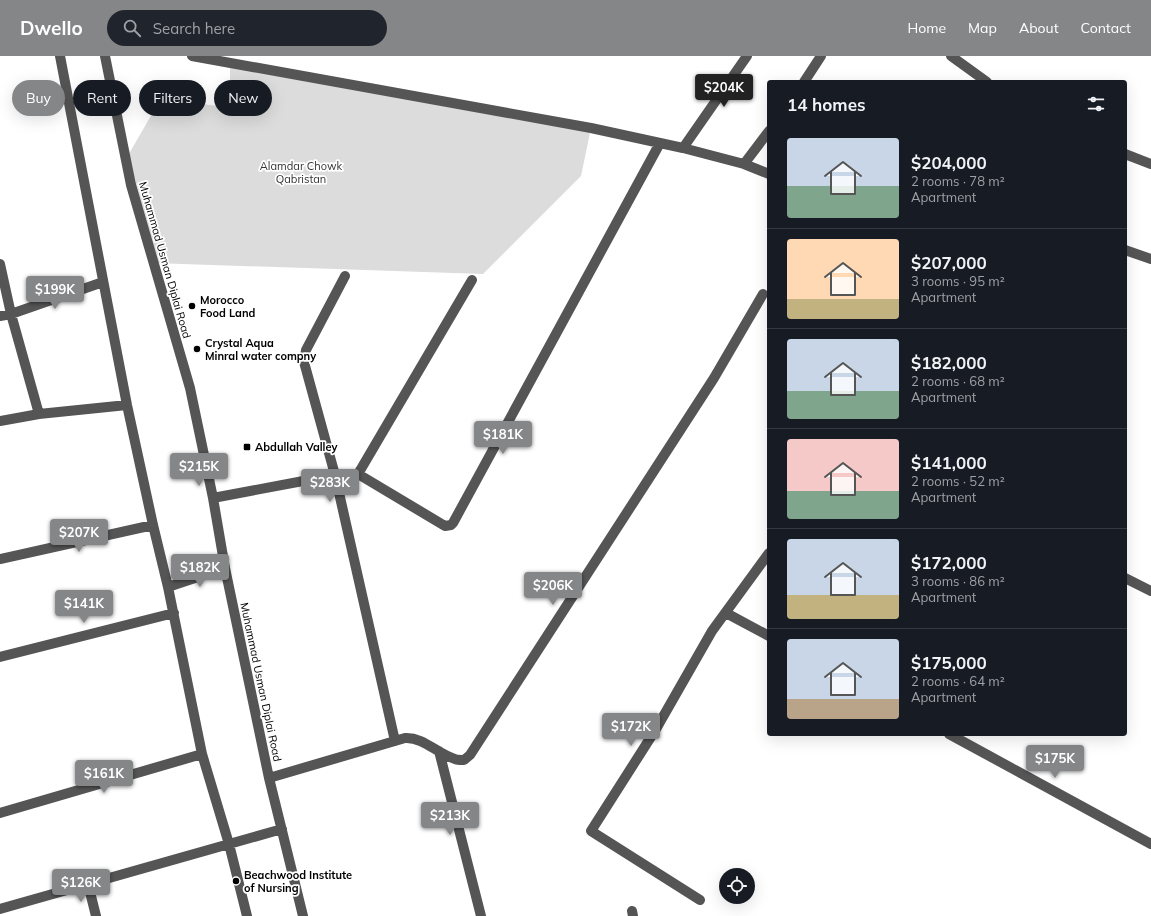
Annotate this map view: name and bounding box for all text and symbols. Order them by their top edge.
search box [107,10,387,46]
text: Dwello [20,16,83,40]
icon: search [121,17,143,39]
text: Search here [153,19,235,38]
text: Home [907,19,946,37]
text: Map [968,19,997,37]
text: About [1019,19,1059,37]
text: Contact [1081,19,1131,37]
pin: $204K [696,74,752,108]
text: $204K [704,79,744,95]
chip: Buy [12,80,65,116]
chip: Rent [73,80,131,116]
chip: Filters [139,80,206,116]
chip: New [214,80,272,116]
icon: filters [1085,93,1107,115]
text: 14 homes [787,94,866,115]
text: $204,000 [911,152,987,173]
icon: home [819,154,867,202]
park label: Alamdar Chowk Qabristan [260,159,343,186]
text: 2 rooms · 78 m² [911,173,1005,189]
street label: Muhammad Usman Diplai Road [136,180,194,340]
text: Apartment [911,189,976,205]
text: $207,000 [911,252,987,273]
icon: home [819,255,867,303]
text: 3 rooms · 95 m² [911,273,1005,289]
pin: $199K [27,276,83,310]
text: $199K [35,281,75,297]
text: Apartment [911,289,976,305]
place label: Morocco Food Land [200,293,256,320]
marker: Morocco Food Land [187,301,197,311]
place label: Crystal Aqua Minral water compny [205,336,316,363]
marker: Crystal Aqua Minral water compny [192,344,202,354]
text: $182,000 [911,352,987,373]
icon: home [819,355,867,403]
text: 2 rooms · 68 m² [911,373,1005,389]
text: Apartment [911,389,976,405]
pin: $181K [475,421,531,455]
text: $181K [483,426,523,442]
place label: Abdullah Valley [255,440,337,454]
marker: Abdullah Valley [242,442,252,452]
text: $141,000 [911,452,987,473]
pin: $215K [171,453,227,487]
icon: home [819,455,867,503]
text: $215K [179,458,219,474]
pin: $283K [302,469,358,503]
text: 2 rooms · 52 m² [911,473,1005,489]
text: $283K [310,474,350,490]
text: Apartment [911,489,976,505]
pin: $207K [51,519,107,553]
text: $207K [59,524,99,540]
text: $172,000 [911,552,987,573]
pin: $182K [172,554,228,588]
icon: home [819,555,867,603]
text: $182K [180,559,220,575]
pin: $206K [525,572,581,606]
text: 3 rooms · 86 m² [911,573,1005,589]
text: $206K [533,577,573,593]
text: Apartment [911,589,976,605]
pin: $141K [56,590,112,624]
text: $141K [64,595,104,611]
street label: Muhammad Usman Diplai Road [237,601,285,763]
text: $175,000 [911,652,987,673]
icon: home [819,655,867,703]
text: 2 rooms · 64 m² [911,673,1005,689]
text: Apartment [911,689,976,705]
pin: $172K [603,713,659,747]
text: $172K [611,718,651,734]
pin: $175K [1027,745,1083,779]
text: $175K [1035,750,1075,766]
pin: $161K [76,760,132,794]
text: $161K [84,765,124,781]
pin: $213K [422,802,478,836]
text: $213K [430,807,470,823]
place label: Beachwood Institute of Nursing [244,868,352,895]
map controls [719,868,755,904]
button: locate [719,868,755,904]
pin: $126K [53,869,109,903]
text: $126K [61,874,101,890]
marker: Beachwood Institute of Nursing [231,876,241,886]

